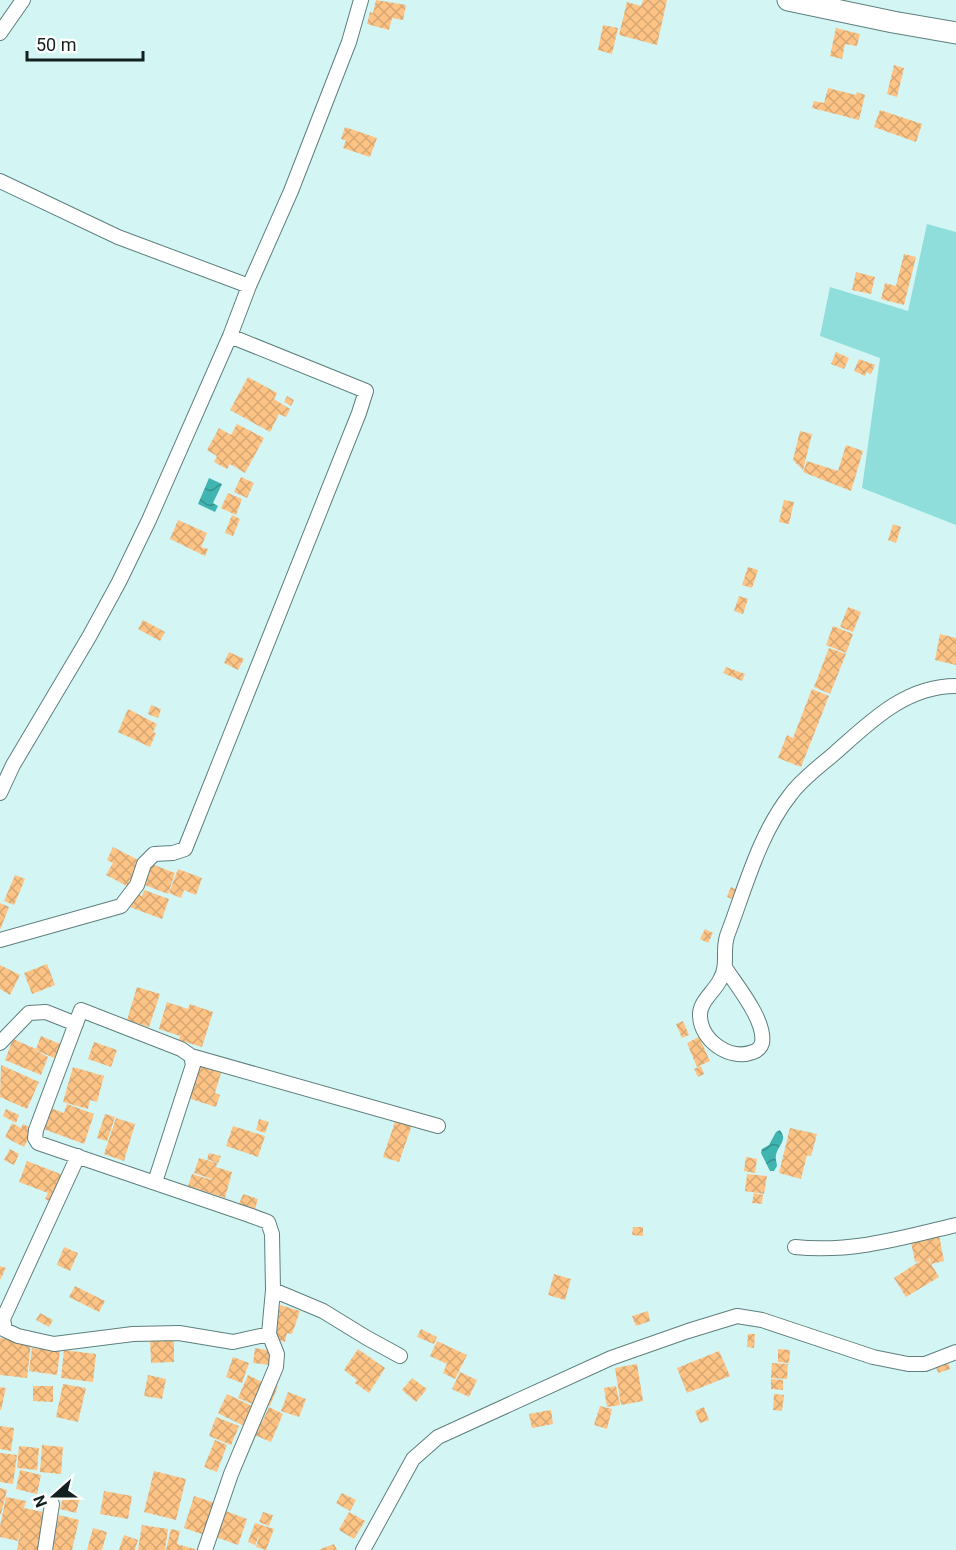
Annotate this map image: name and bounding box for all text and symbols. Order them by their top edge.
scale bar [27,24,142,62]
text: 50 m [36,34,76,55]
north arrow [24,1466,84,1526]
text: N [30,1493,51,1510]

